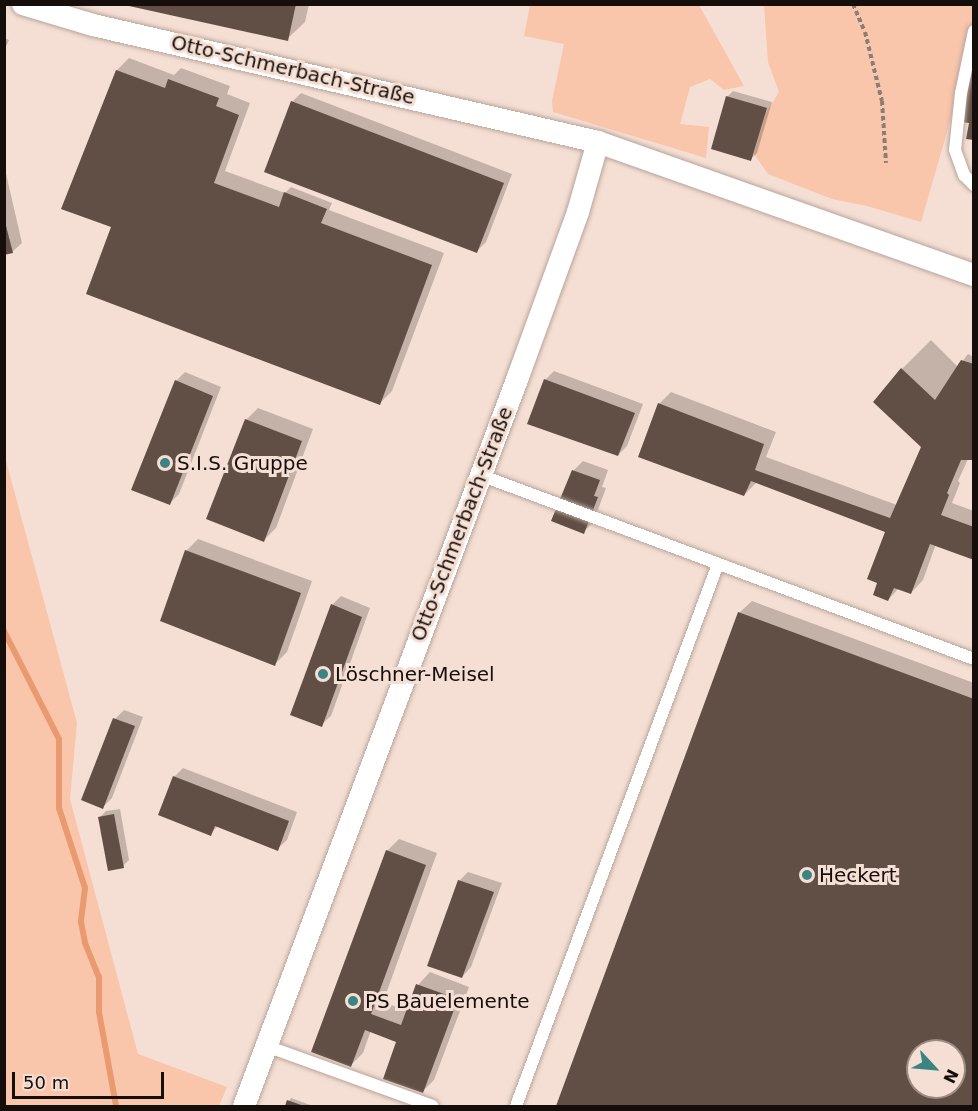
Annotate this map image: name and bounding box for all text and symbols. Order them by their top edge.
street label: Otto-Schmerbach-Straße [169,30,417,110]
street label: Otto-Schmerbach-Straße [406,403,518,645]
place label: S.I.S. Gruppe [177,451,308,475]
marker: S.I.S. Gruppe [158,456,172,470]
place label: Löschner-Meisel [335,662,495,686]
marker: Löschner-Meisel [316,667,330,681]
place label: Heckert [819,863,897,887]
marker: Heckert [800,868,814,882]
place label: PS Bauelemente [365,989,530,1013]
marker: PS Bauelemente [346,994,360,1008]
north arrow [906,1039,966,1099]
scale bar [15,1060,166,1098]
text: N [939,1066,962,1086]
text: 50 m [23,1072,69,1093]

